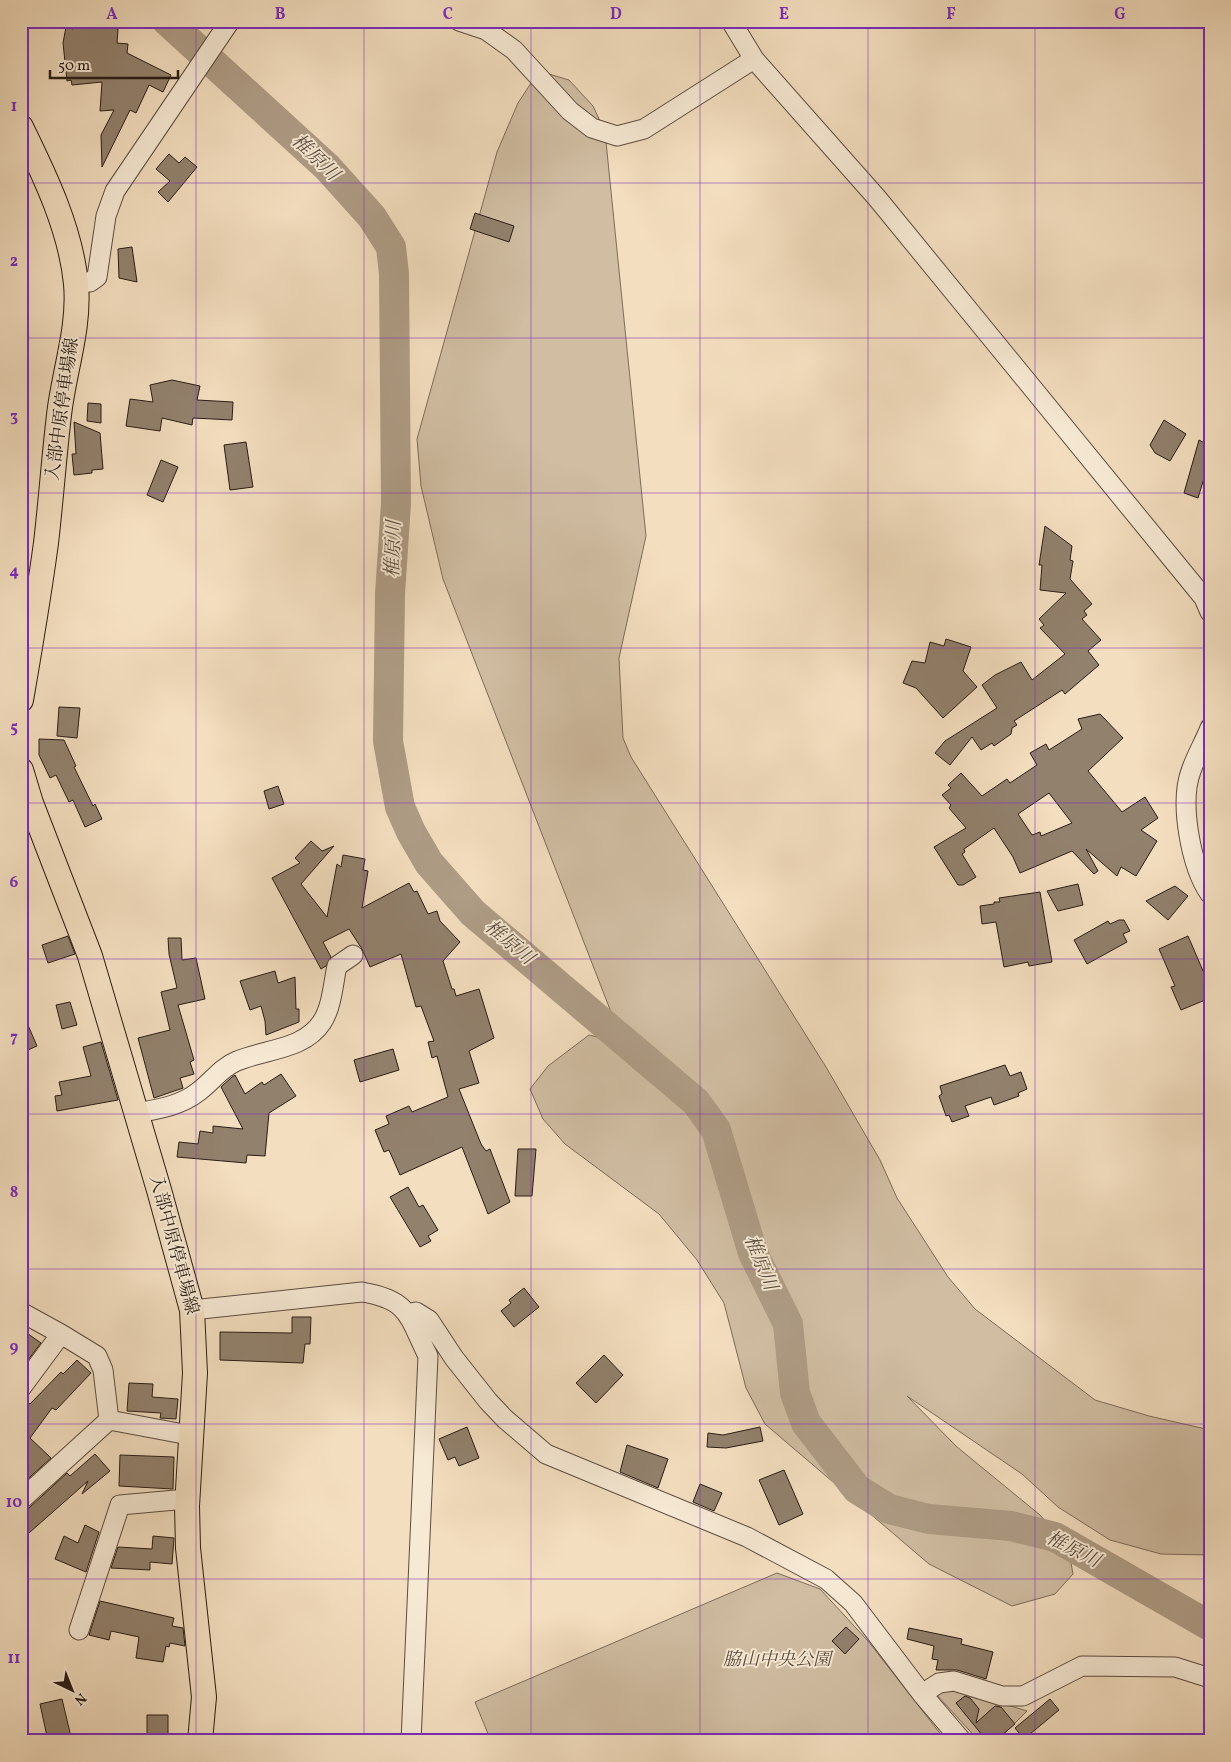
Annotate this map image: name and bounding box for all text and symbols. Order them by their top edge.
text: A [106,4,118,26]
text: B [275,4,286,26]
text: C [443,4,453,26]
text: D [610,4,622,26]
text: E [779,4,789,26]
text: F [946,4,956,26]
text: G [1114,4,1126,26]
scale bar [50,48,178,80]
text: 50 m [58,56,90,77]
text: 1 [11,96,17,118]
water label: 椎原川 [285,129,346,189]
text: 2 [10,251,18,273]
street label: 入部中原停車場線 [41,336,85,482]
text: 3 [10,406,18,428]
water label: 椎原川 [380,518,408,578]
text: 4 [9,561,19,583]
text: 5 [10,717,18,739]
text: 6 [10,872,19,894]
water label: 椎原川 [479,915,541,973]
text: 7 [10,1027,18,1049]
street label: 入部中原停車場線 [142,1172,204,1318]
text: 8 [10,1182,18,1204]
water label: 椎原川 [737,1232,783,1296]
text: 9 [10,1337,19,1359]
text: 10 [6,1492,22,1514]
water label: 椎原川 [1042,1525,1106,1575]
text: 11 [8,1648,20,1670]
park label: 脇山中央公園 [723,1648,834,1673]
north arrow [48,1664,98,1714]
text: N [70,1688,90,1709]

